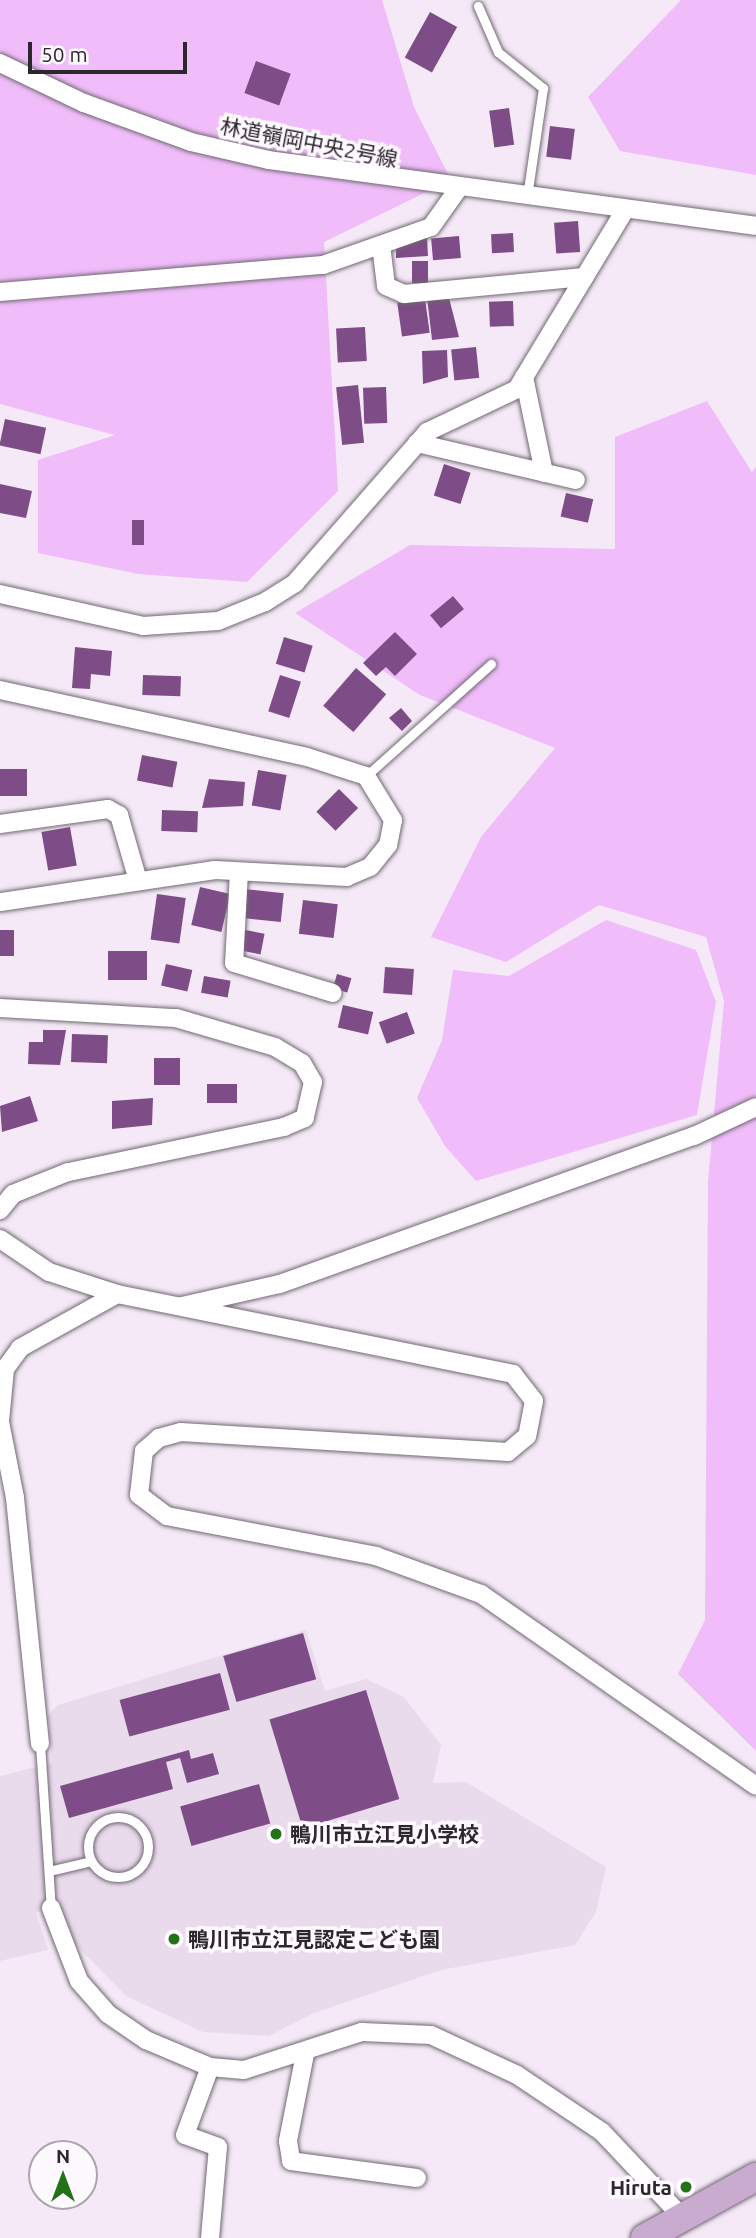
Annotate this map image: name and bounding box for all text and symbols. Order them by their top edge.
scale bar [32,28,191,72]
text: 50 m [41,42,88,66]
street label: 林道嶺岡中央2号線 [218,112,400,172]
place label: 鴨川市立江見小学校 [290,1821,479,1847]
marker: 鴨川市立江見小学校 [268,1826,284,1842]
place label: 鴨川市立江見認定こども園 [188,1926,440,1952]
marker: 鴨川市立江見認定こども園 [166,1931,182,1947]
north arrow [28,2140,98,2210]
text: N [56,2145,70,2167]
place label: Hiruta [610,2174,672,2200]
marker: Hiruta [678,2179,694,2195]

